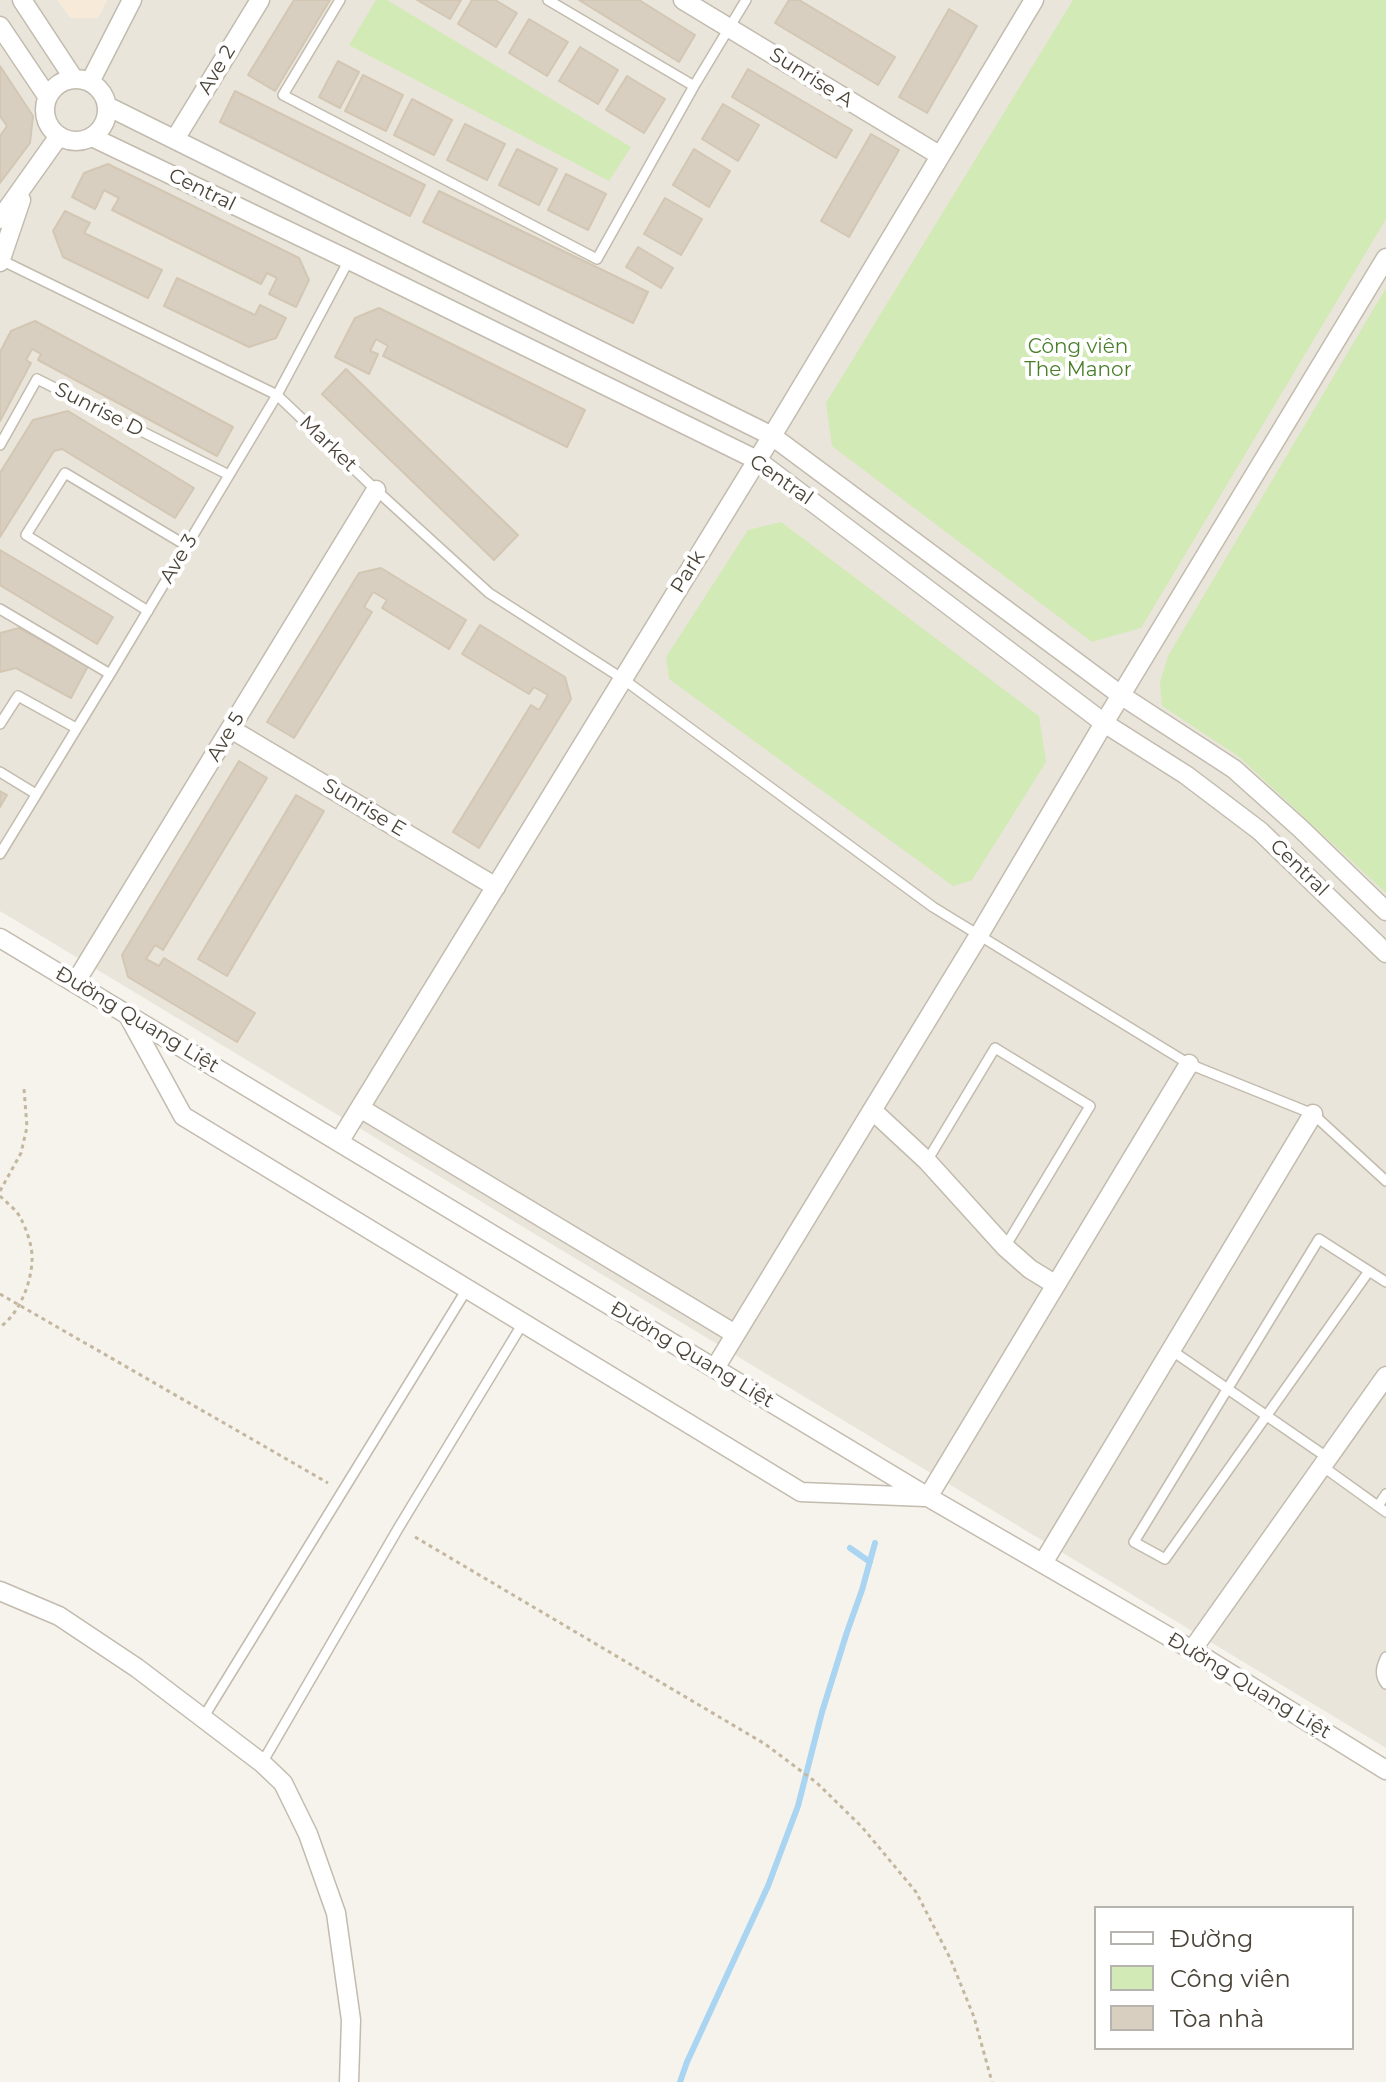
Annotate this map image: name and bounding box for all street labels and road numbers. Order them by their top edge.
street label: Ave 2 [193,41,241,99]
street label: Sunrise A [765,43,857,113]
street label: Central [164,163,240,217]
street label: Sunrise D [51,377,147,443]
street label: Market [294,411,362,477]
street label: Central [745,450,817,510]
street label: Ave 3 [155,530,203,588]
street label: Park [666,546,710,598]
street label: Ave 5 [202,708,250,766]
street label: Sunrise E [318,774,410,842]
street label: Central [1265,834,1333,902]
street label: Đường Quang Liệt [51,962,223,1078]
street label: Đường Quang Liệt [606,1297,778,1413]
street label: Đường Quang Liệt [1163,1628,1335,1744]

